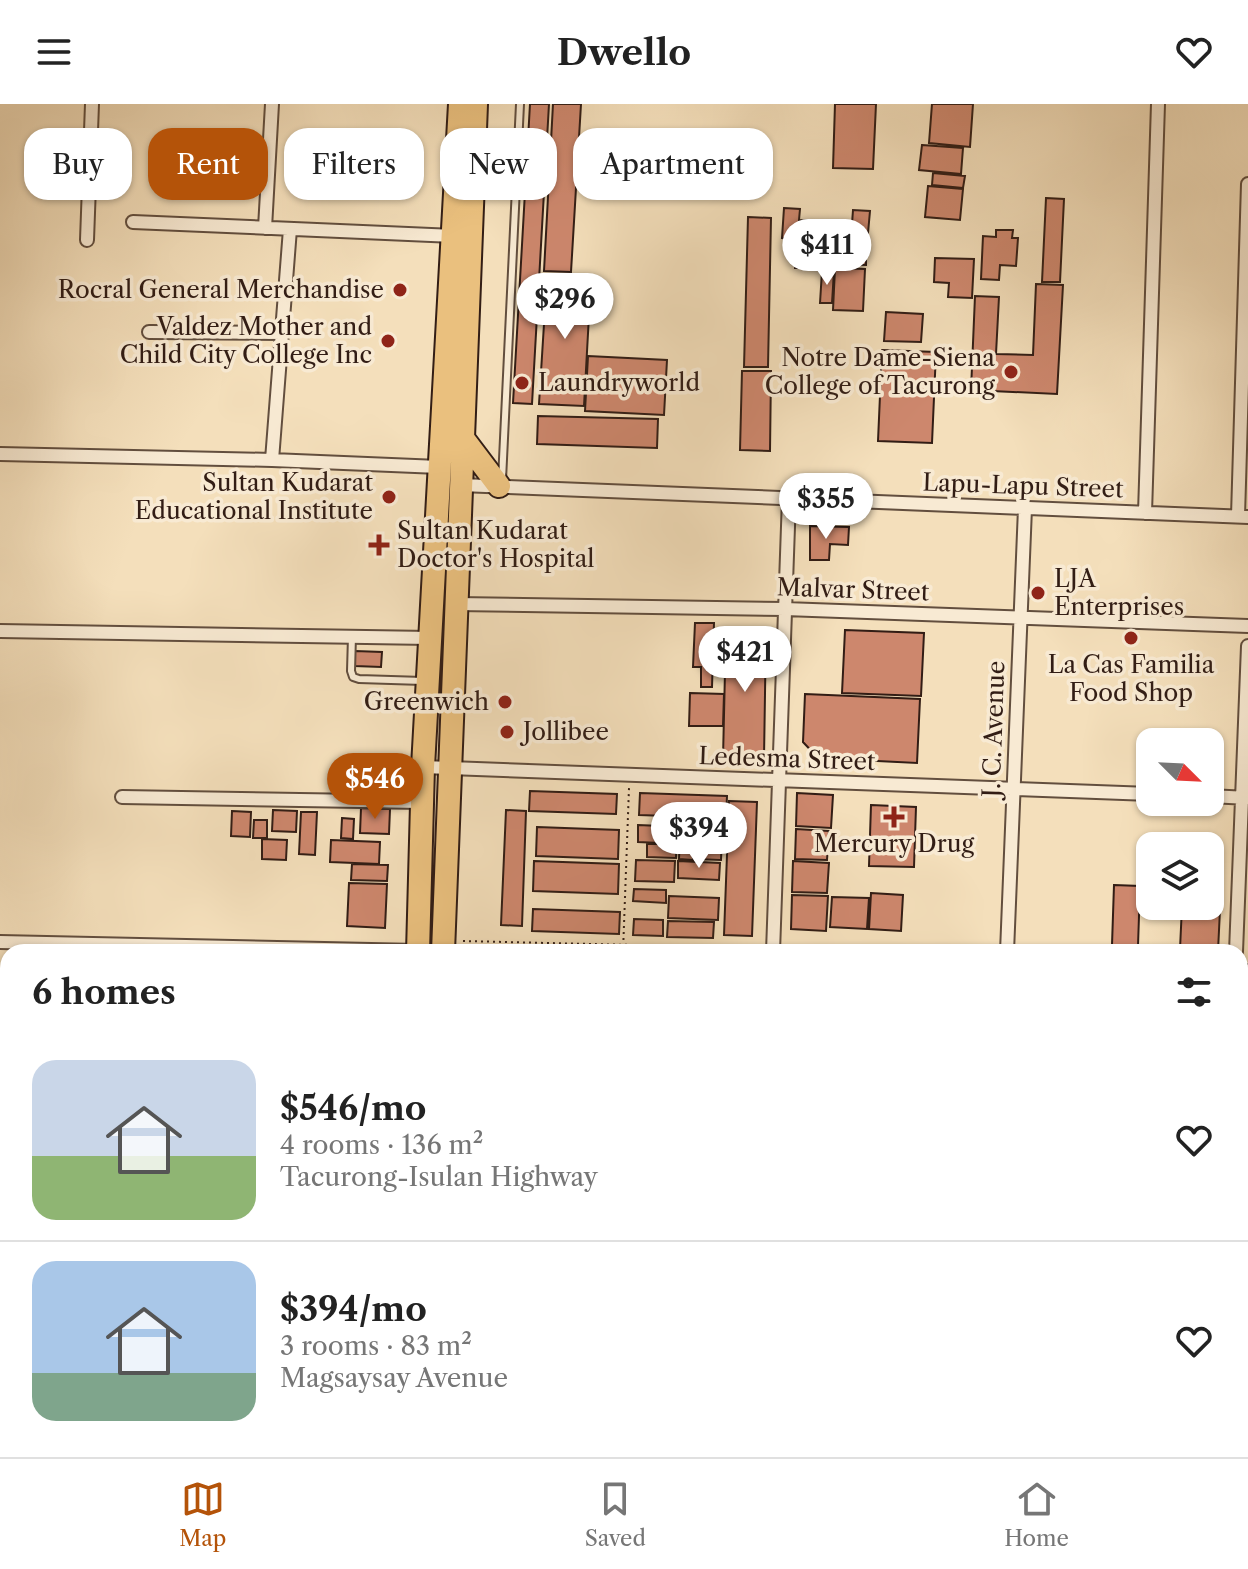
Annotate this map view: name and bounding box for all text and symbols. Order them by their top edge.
icon: menu [32,30,76,74]
text: Dwello [557,30,691,74]
icon: heart [1172,30,1216,74]
chip: Buy [24,128,132,200]
chip: Rent [148,128,268,200]
chip: Filters [284,128,424,200]
chip: New [440,128,557,200]
chip: Apartment [573,128,773,200]
pin: $411 [780,219,874,287]
text: $411 [800,229,854,261]
pin: $296 [518,273,612,341]
place label: Rocral General Merchandise [58,275,384,304]
marker: Rocral General Merchandise [391,281,409,299]
text: $296 [535,283,595,315]
place label: Valdez Mother and Child City College Inc [120,312,372,369]
marker: Valdez Mother and Child City College Inc [379,332,397,350]
place label: Notre Dame-Siena College of Tacurong [765,343,995,400]
marker: Notre Dame-Siena College of Tacurong [1002,363,1020,381]
place label: Laundryworld [538,368,700,397]
marker: Laundryworld [513,374,531,392]
street label: Lapu-Lapu Street [922,467,1125,504]
place label: Sultan Kudarat Educational Institute [135,468,374,525]
pin: $355 [779,473,873,541]
text: $355 [797,483,855,515]
marker: Sultan Kudarat Educational Institute [380,488,398,506]
place label: Sultan Kudarat Doctor's Hospital [397,516,594,573]
marker: Sultan Kudarat Doctor's Hospital [368,534,390,556]
place label: LJA Enterprises [1054,564,1184,621]
street label: Malvar Street [776,572,930,607]
marker: LJA Enterprises [1029,584,1047,602]
pin: $421 [698,626,792,694]
marker: La Cas Familia Food Shop [1122,629,1140,647]
text: $421 [717,636,774,668]
place label: La Cas Familia Food Shop [1048,650,1215,707]
street label: J. C. Avenue [976,660,1010,802]
place label: Greenwich [364,687,489,716]
marker: Greenwich [496,693,514,711]
place label: Jollibee [519,717,609,746]
marker: Jollibee [498,723,516,741]
north arrow [1136,728,1224,816]
map controls [1136,728,1224,920]
street label: Ledesma Street [698,741,876,776]
pin: $546 [328,753,422,821]
text: $546 [345,763,405,795]
pin: $394 [652,802,746,870]
marker: Mercury Drug [885,808,903,826]
text: $394 [669,812,729,844]
place label: Mercury Drug [814,829,975,858]
button: layers [1136,832,1224,920]
icon: filters [1172,970,1216,1014]
text: 6 homes [32,971,176,1013]
text: $546/mo [280,1087,426,1129]
icon: home [96,1092,192,1188]
icon: heart [1172,1118,1216,1162]
text: 4 rooms · 136 m² [280,1129,483,1161]
text: Tacurong-Isulan Highway [280,1161,598,1193]
text: $394/mo [280,1288,427,1330]
icon: home [96,1293,192,1389]
icon: heart [1172,1319,1216,1363]
text: 3 rooms · 83 m² [280,1330,472,1362]
text: Magsaysay Avenue [280,1362,508,1394]
tab: Map [179,1477,226,1552]
tab: Saved [585,1477,646,1552]
tab: Home [1004,1477,1069,1552]

